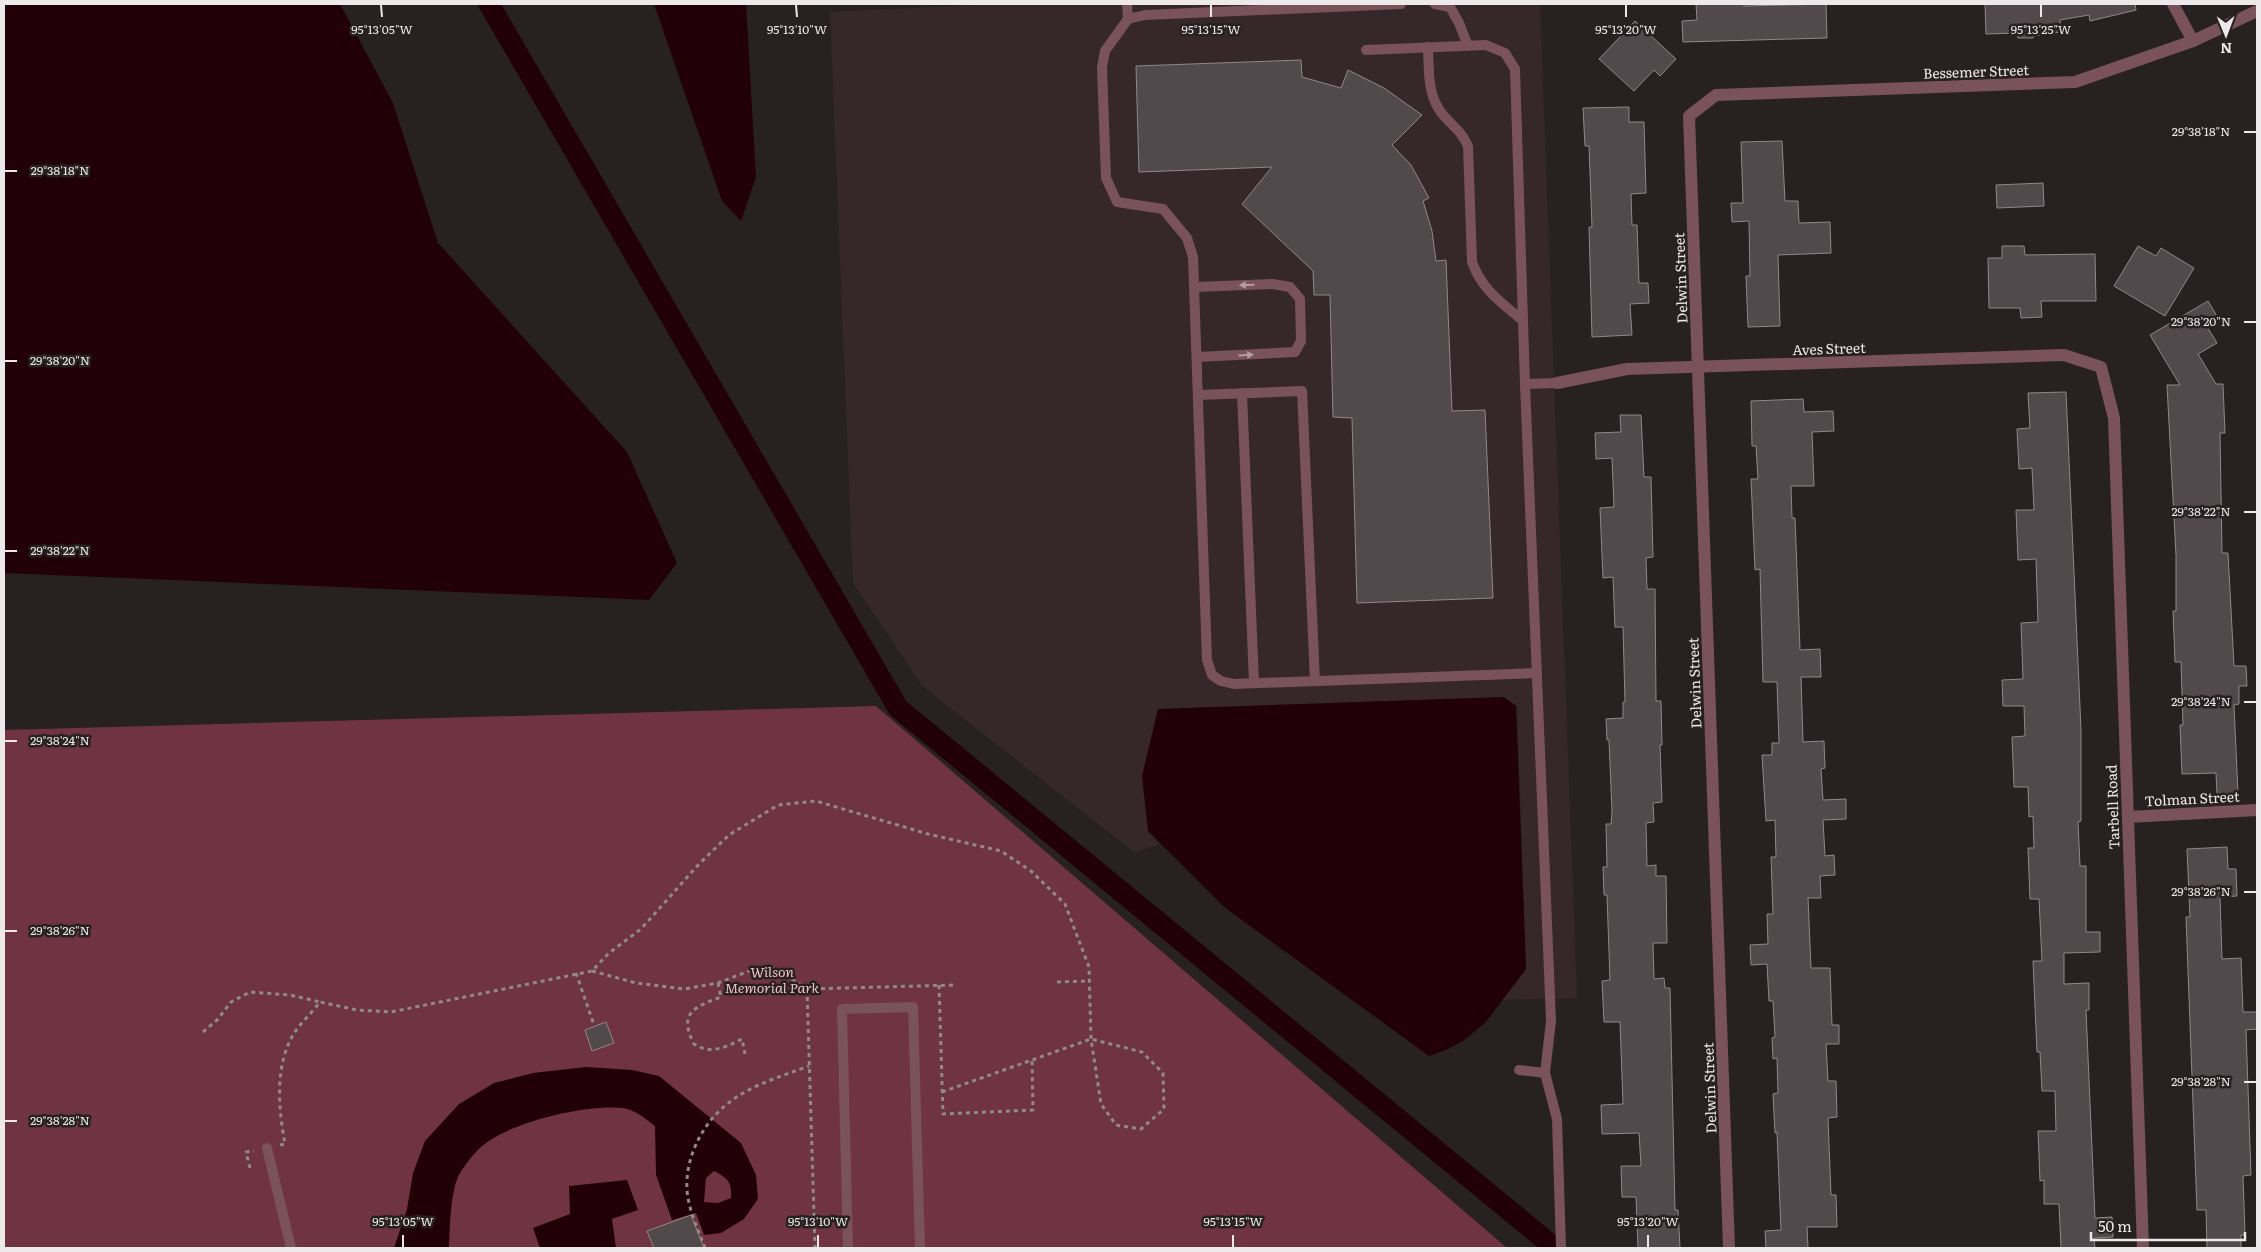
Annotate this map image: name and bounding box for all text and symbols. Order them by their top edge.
north arrow [2201,10,2251,60]
text: 95°13'05"W [351,20,413,38]
text: 95°13'10"W [767,20,827,38]
text: 95°13'15"W [1181,20,1241,38]
text: 95°13'20"W [1595,20,1657,38]
text: 95°13'25"W [2011,20,2071,38]
text: N [2220,39,2232,59]
street label: Bessemer Street [1923,59,2030,83]
text: 29°38'18"N [2172,122,2230,140]
text: 29°38'18"N [31,161,89,179]
street label: Delwin Street [1668,232,1692,324]
one-way arrow [1238,282,1254,290]
text: 29°38'20"N [2171,312,2231,330]
street label: Aves Street [1792,337,1866,359]
text: 29°38'20"N [30,351,90,369]
one-way arrow [1238,351,1254,359]
text: 29°38'22"N [2171,502,2231,520]
text: 29°38'22"N [30,541,90,559]
street label: Delwin Street [1682,637,1706,729]
text: 29°38'24"N [2171,692,2231,710]
text: 29°38'24"N [30,731,90,749]
street label: Tarbell Road [2101,764,2123,850]
street label: Tolman Street [2144,786,2240,810]
text: 29°38'26"N [2171,882,2231,900]
text: 29°38'26"N [30,921,90,939]
park label: Wilson Memorial Park [725,961,819,997]
street label: Delwin Street [1697,1042,1721,1134]
text: 29°38'28"N [2171,1072,2231,1090]
text: 29°38'28"N [30,1111,90,1129]
scale bar [2091,1210,2245,1242]
text: 95°13'05"W [372,1212,434,1230]
text: 95°13'10"W [788,1212,848,1230]
text: 95°13'15"W [1203,1212,1263,1230]
text: 95°13'20"W [1617,1212,1679,1230]
text: 50 m [2098,1214,2132,1237]

